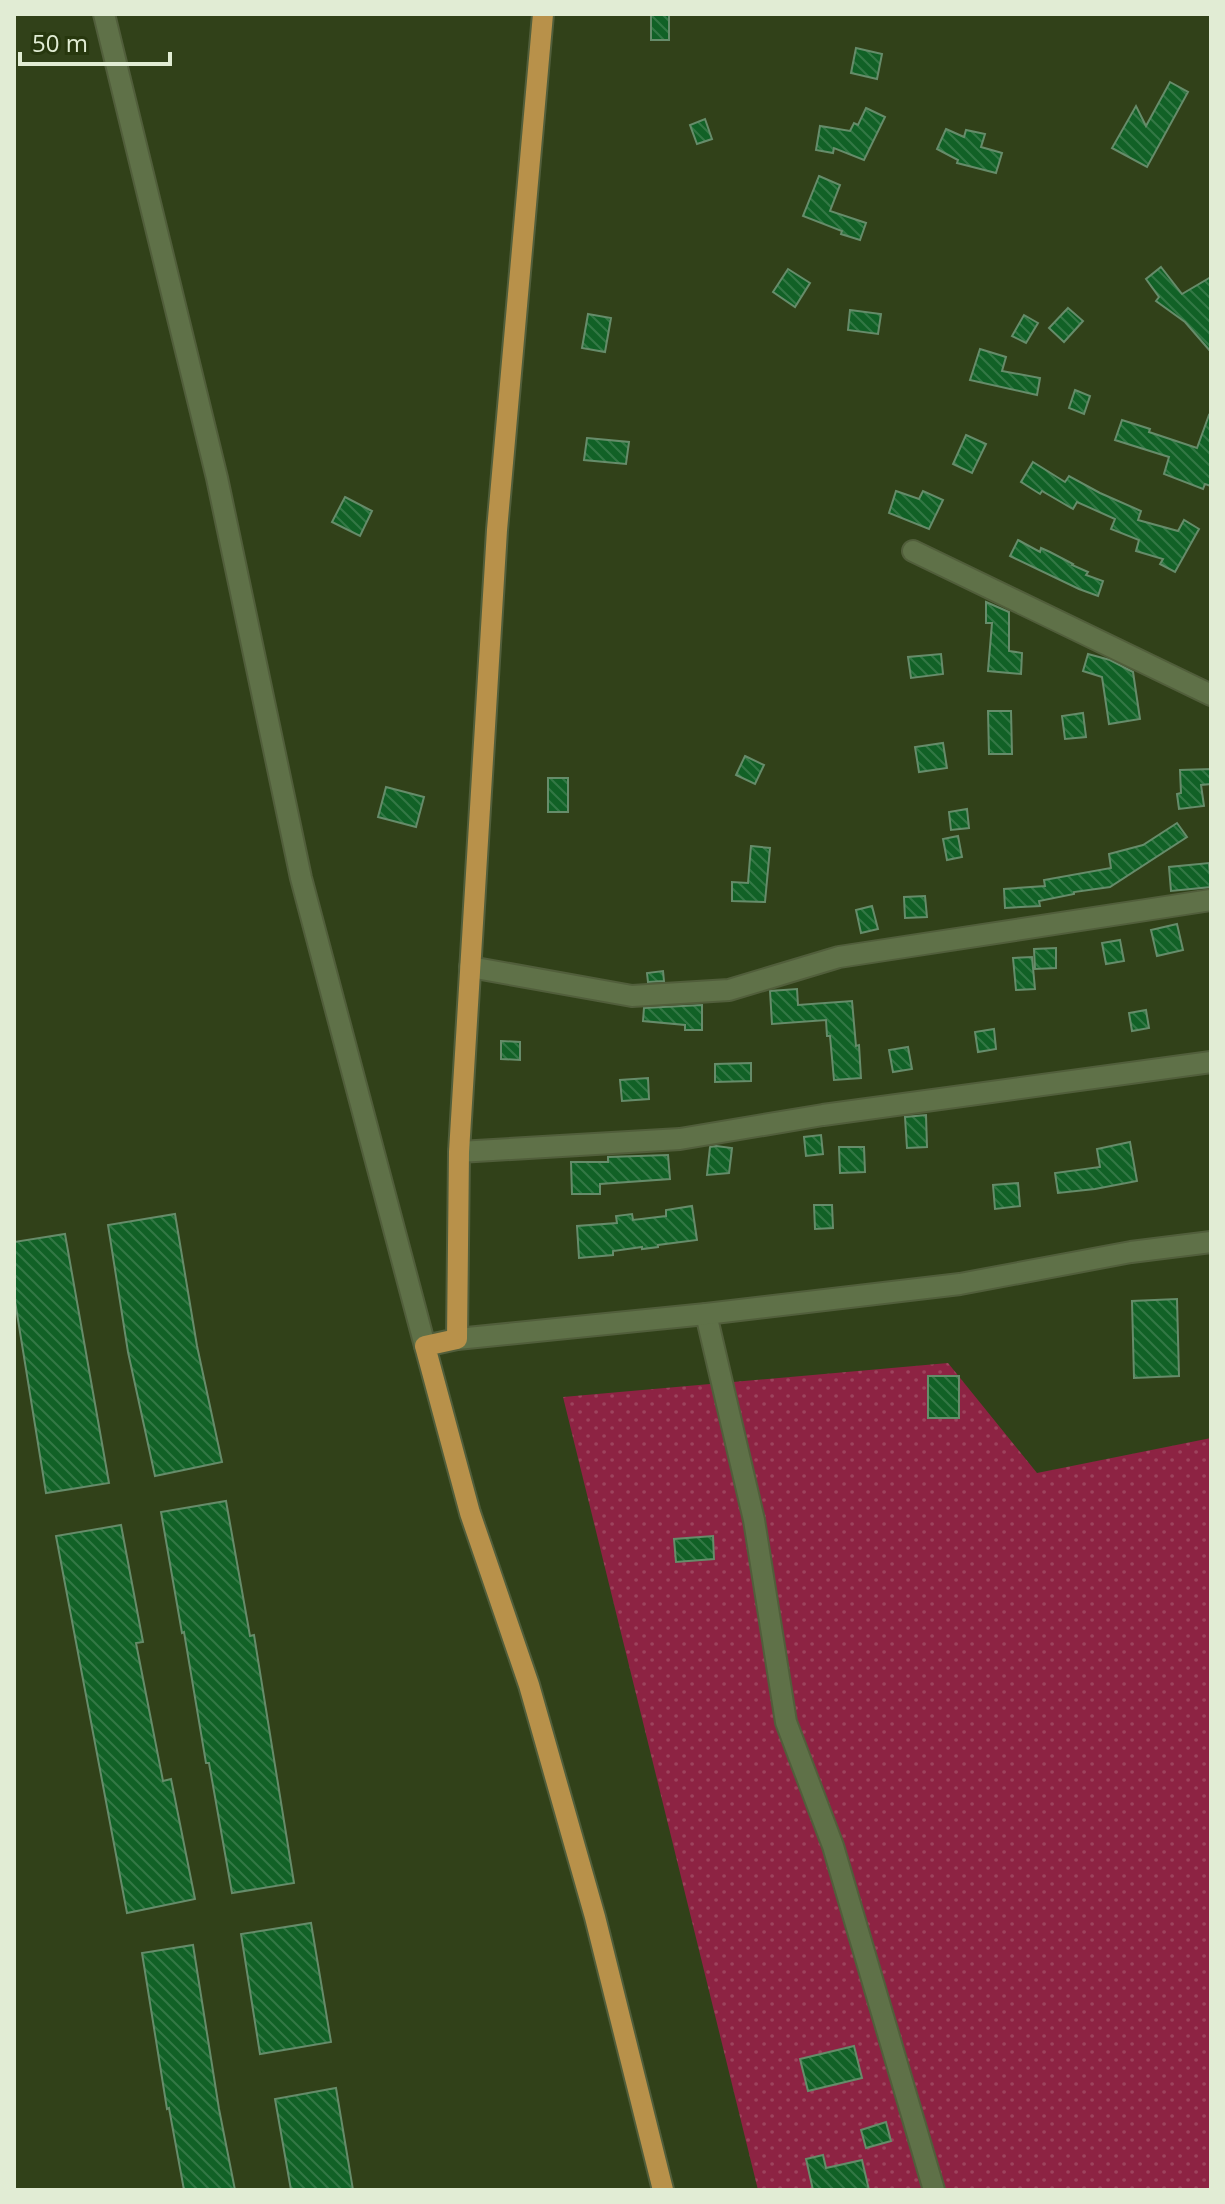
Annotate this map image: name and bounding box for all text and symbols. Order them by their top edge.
scale bar [20,16,170,66]
text: 50 m [32,26,88,59]

